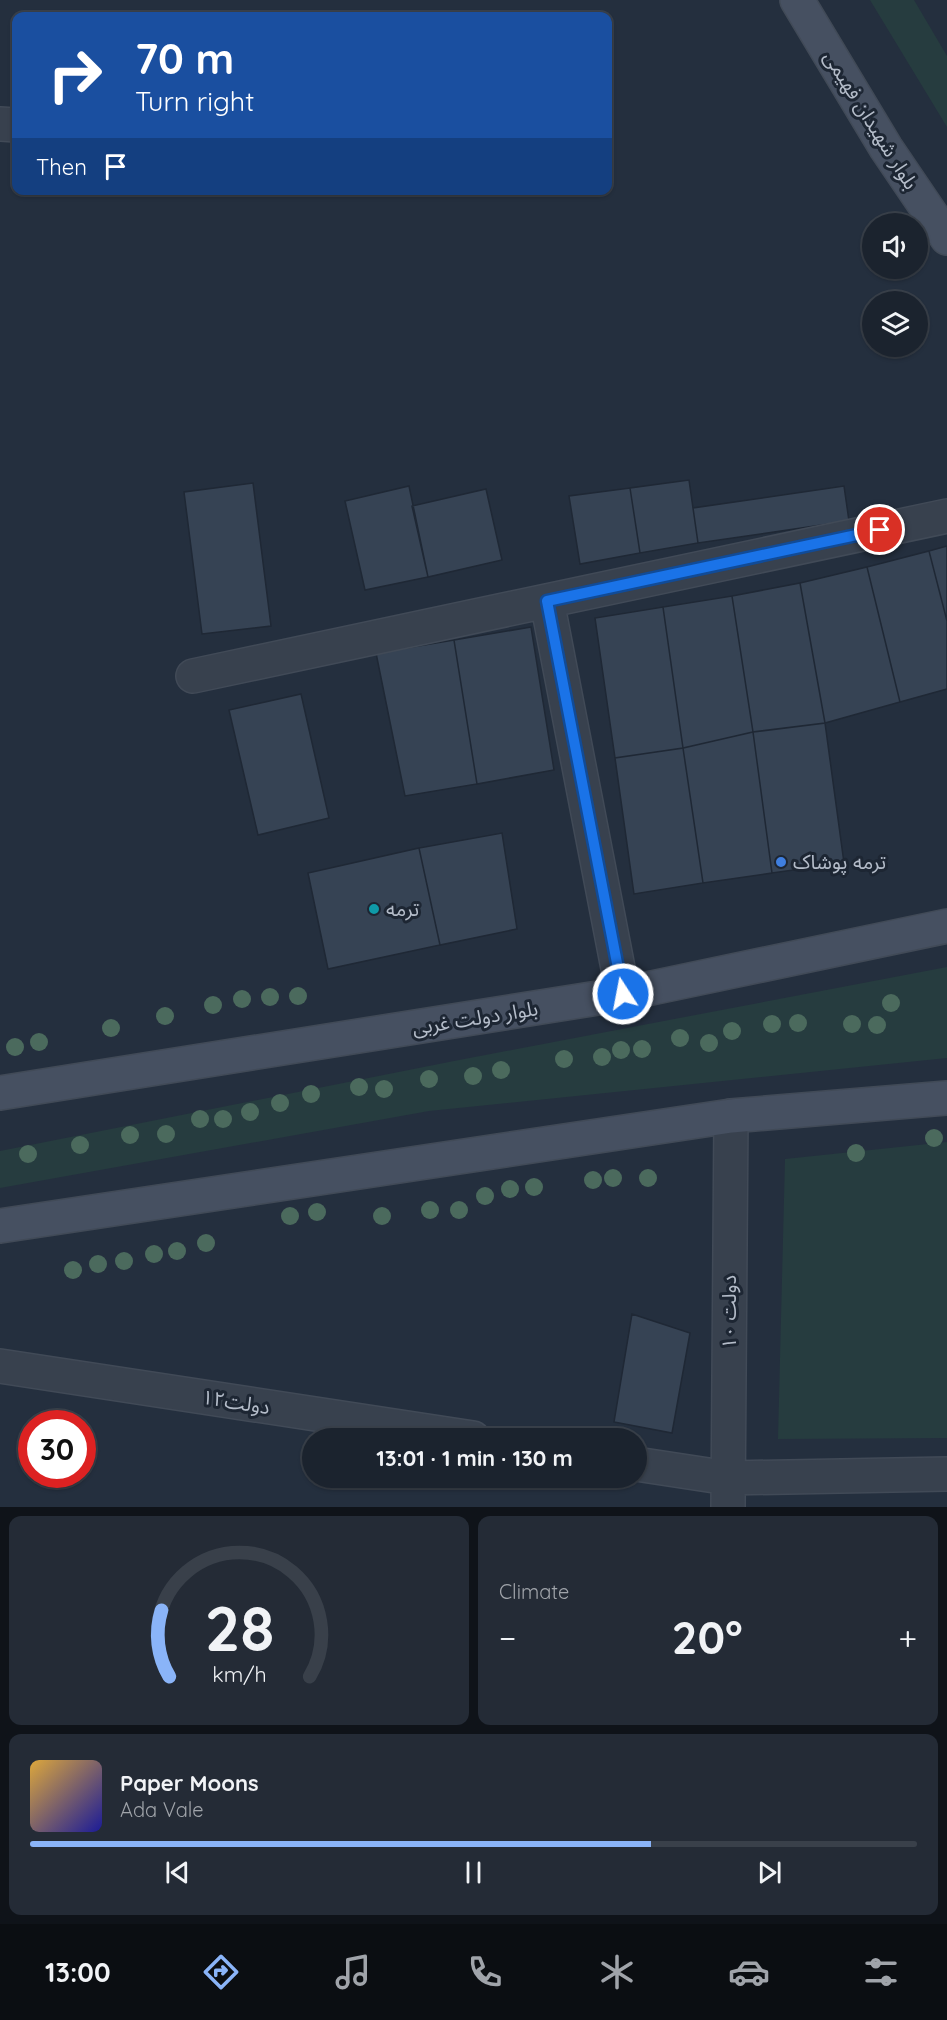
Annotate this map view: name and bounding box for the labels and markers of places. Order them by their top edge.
pin [854,504,905,555]
place label: ترمه پوشاک [793,849,886,875]
marker: ترمه پوشاک [774,855,788,869]
place label: ترمه [386,896,419,921]
marker: ترمه [367,902,381,916]

